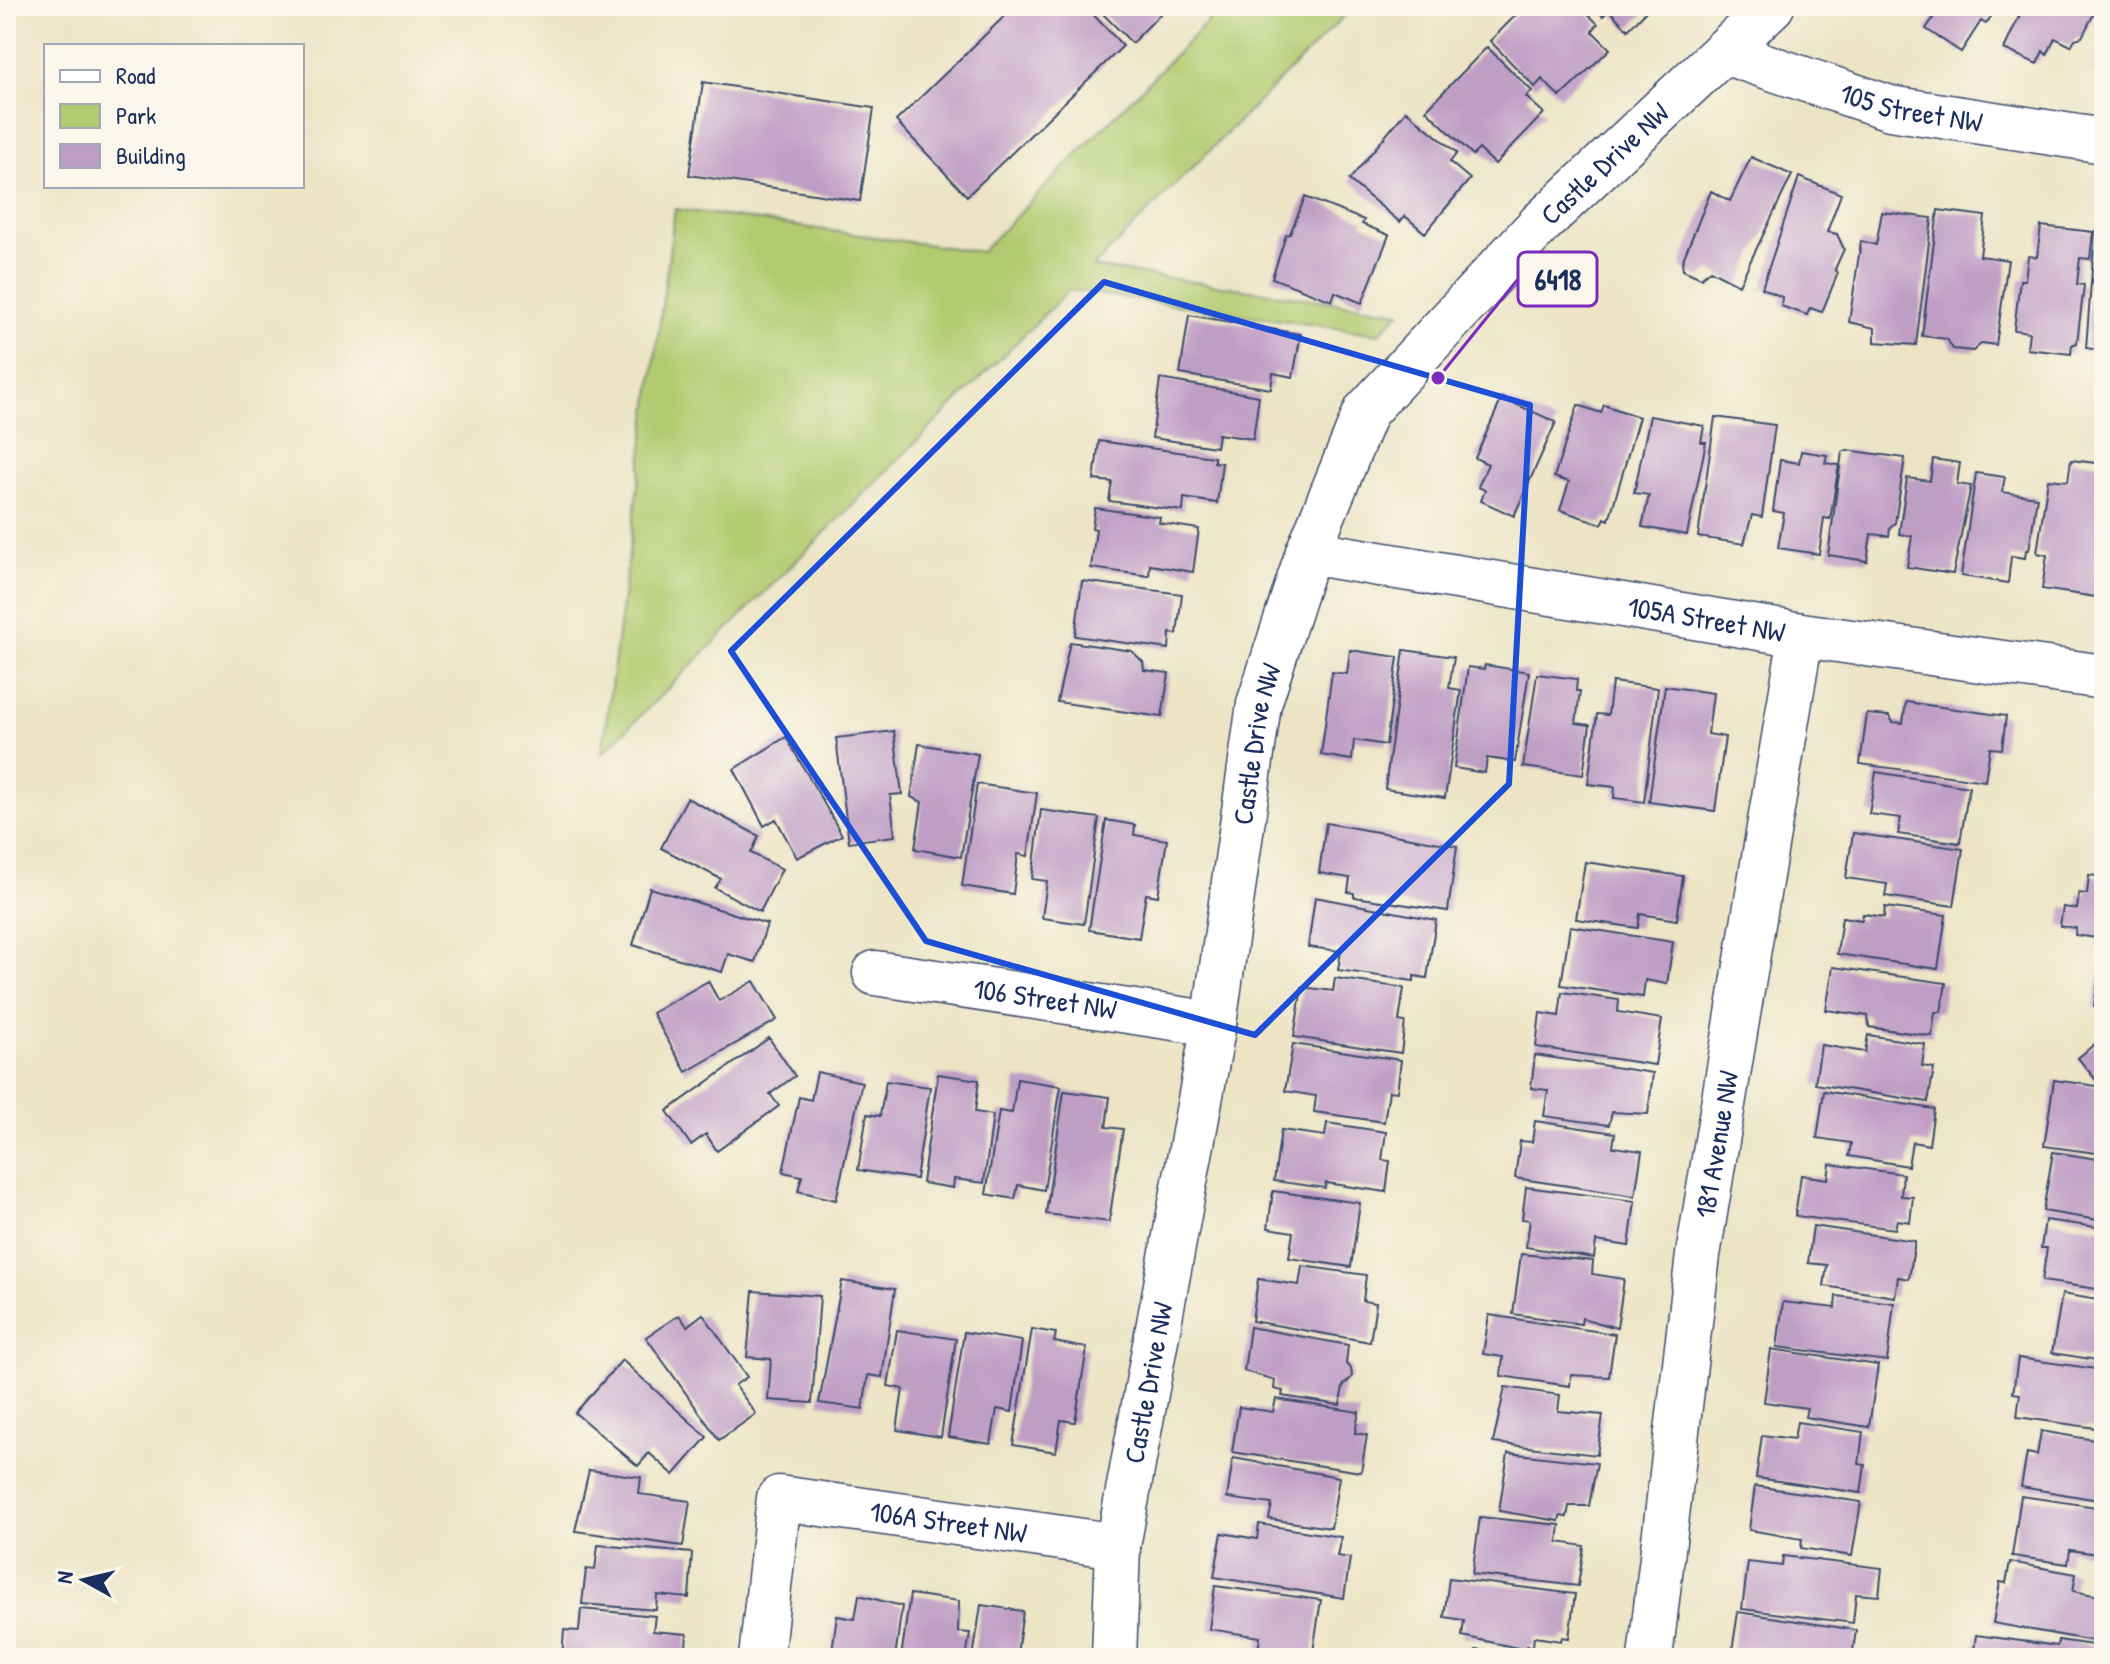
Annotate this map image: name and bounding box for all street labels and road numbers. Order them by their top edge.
street label: 105 Street NW [1835,73,1985,141]
street label: Castle Drive NW [1532,94,1677,233]
street label: 105A Street NW [1625,587,1788,651]
street label: Castle Drive NW [1223,659,1290,827]
street label: 106 Street NW [971,969,1119,1028]
street label: 181 Avenue NW [1685,1068,1747,1221]
street label: Castle Drive NW [1115,1299,1181,1466]
street label: 106A Street NW [867,1492,1029,1552]

